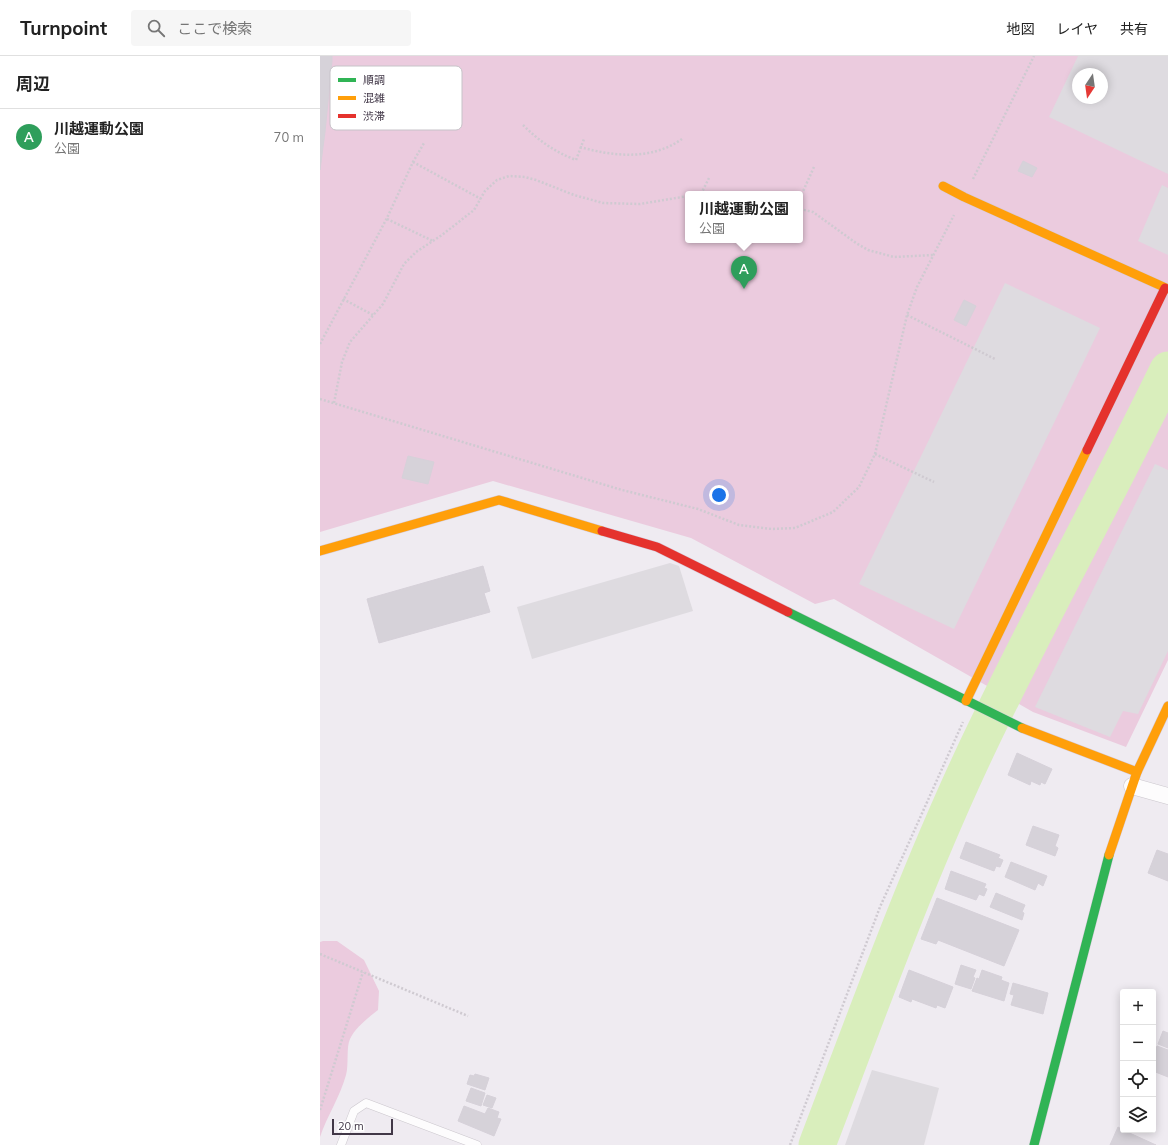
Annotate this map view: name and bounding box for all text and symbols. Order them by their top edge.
search box [131,10,411,46]
text: Turnpoint [20,16,107,40]
icon: search [145,17,167,39]
text: ここで検索 [177,19,252,38]
text: 地図 [1006,20,1034,38]
text: レイヤ [1056,20,1098,38]
text: 共有 [1120,20,1148,38]
legend [330,66,462,130]
north arrow [1072,68,1108,104]
text: 周辺 [16,73,50,94]
text: 順調 [363,73,385,87]
text: 混雑 [363,91,385,105]
text: 渋滞 [363,109,385,123]
text: 川越運動公園 [54,119,144,138]
text: A [24,129,34,145]
text: 70 m [274,129,304,145]
text: 公園 [54,140,80,156]
popup [685,191,803,243]
text: 川越運動公園 [699,199,789,218]
text: 公園 [699,220,725,236]
pin: A [731,256,757,289]
your location [709,485,729,505]
map controls [1120,989,1156,1133]
button: + [1120,989,1156,1025]
button: − [1120,1025,1156,1061]
button: locate [1120,1061,1156,1097]
button: layers [1120,1097,1156,1133]
scale bar [332,1117,393,1136]
text: 20 m [338,1119,364,1133]

